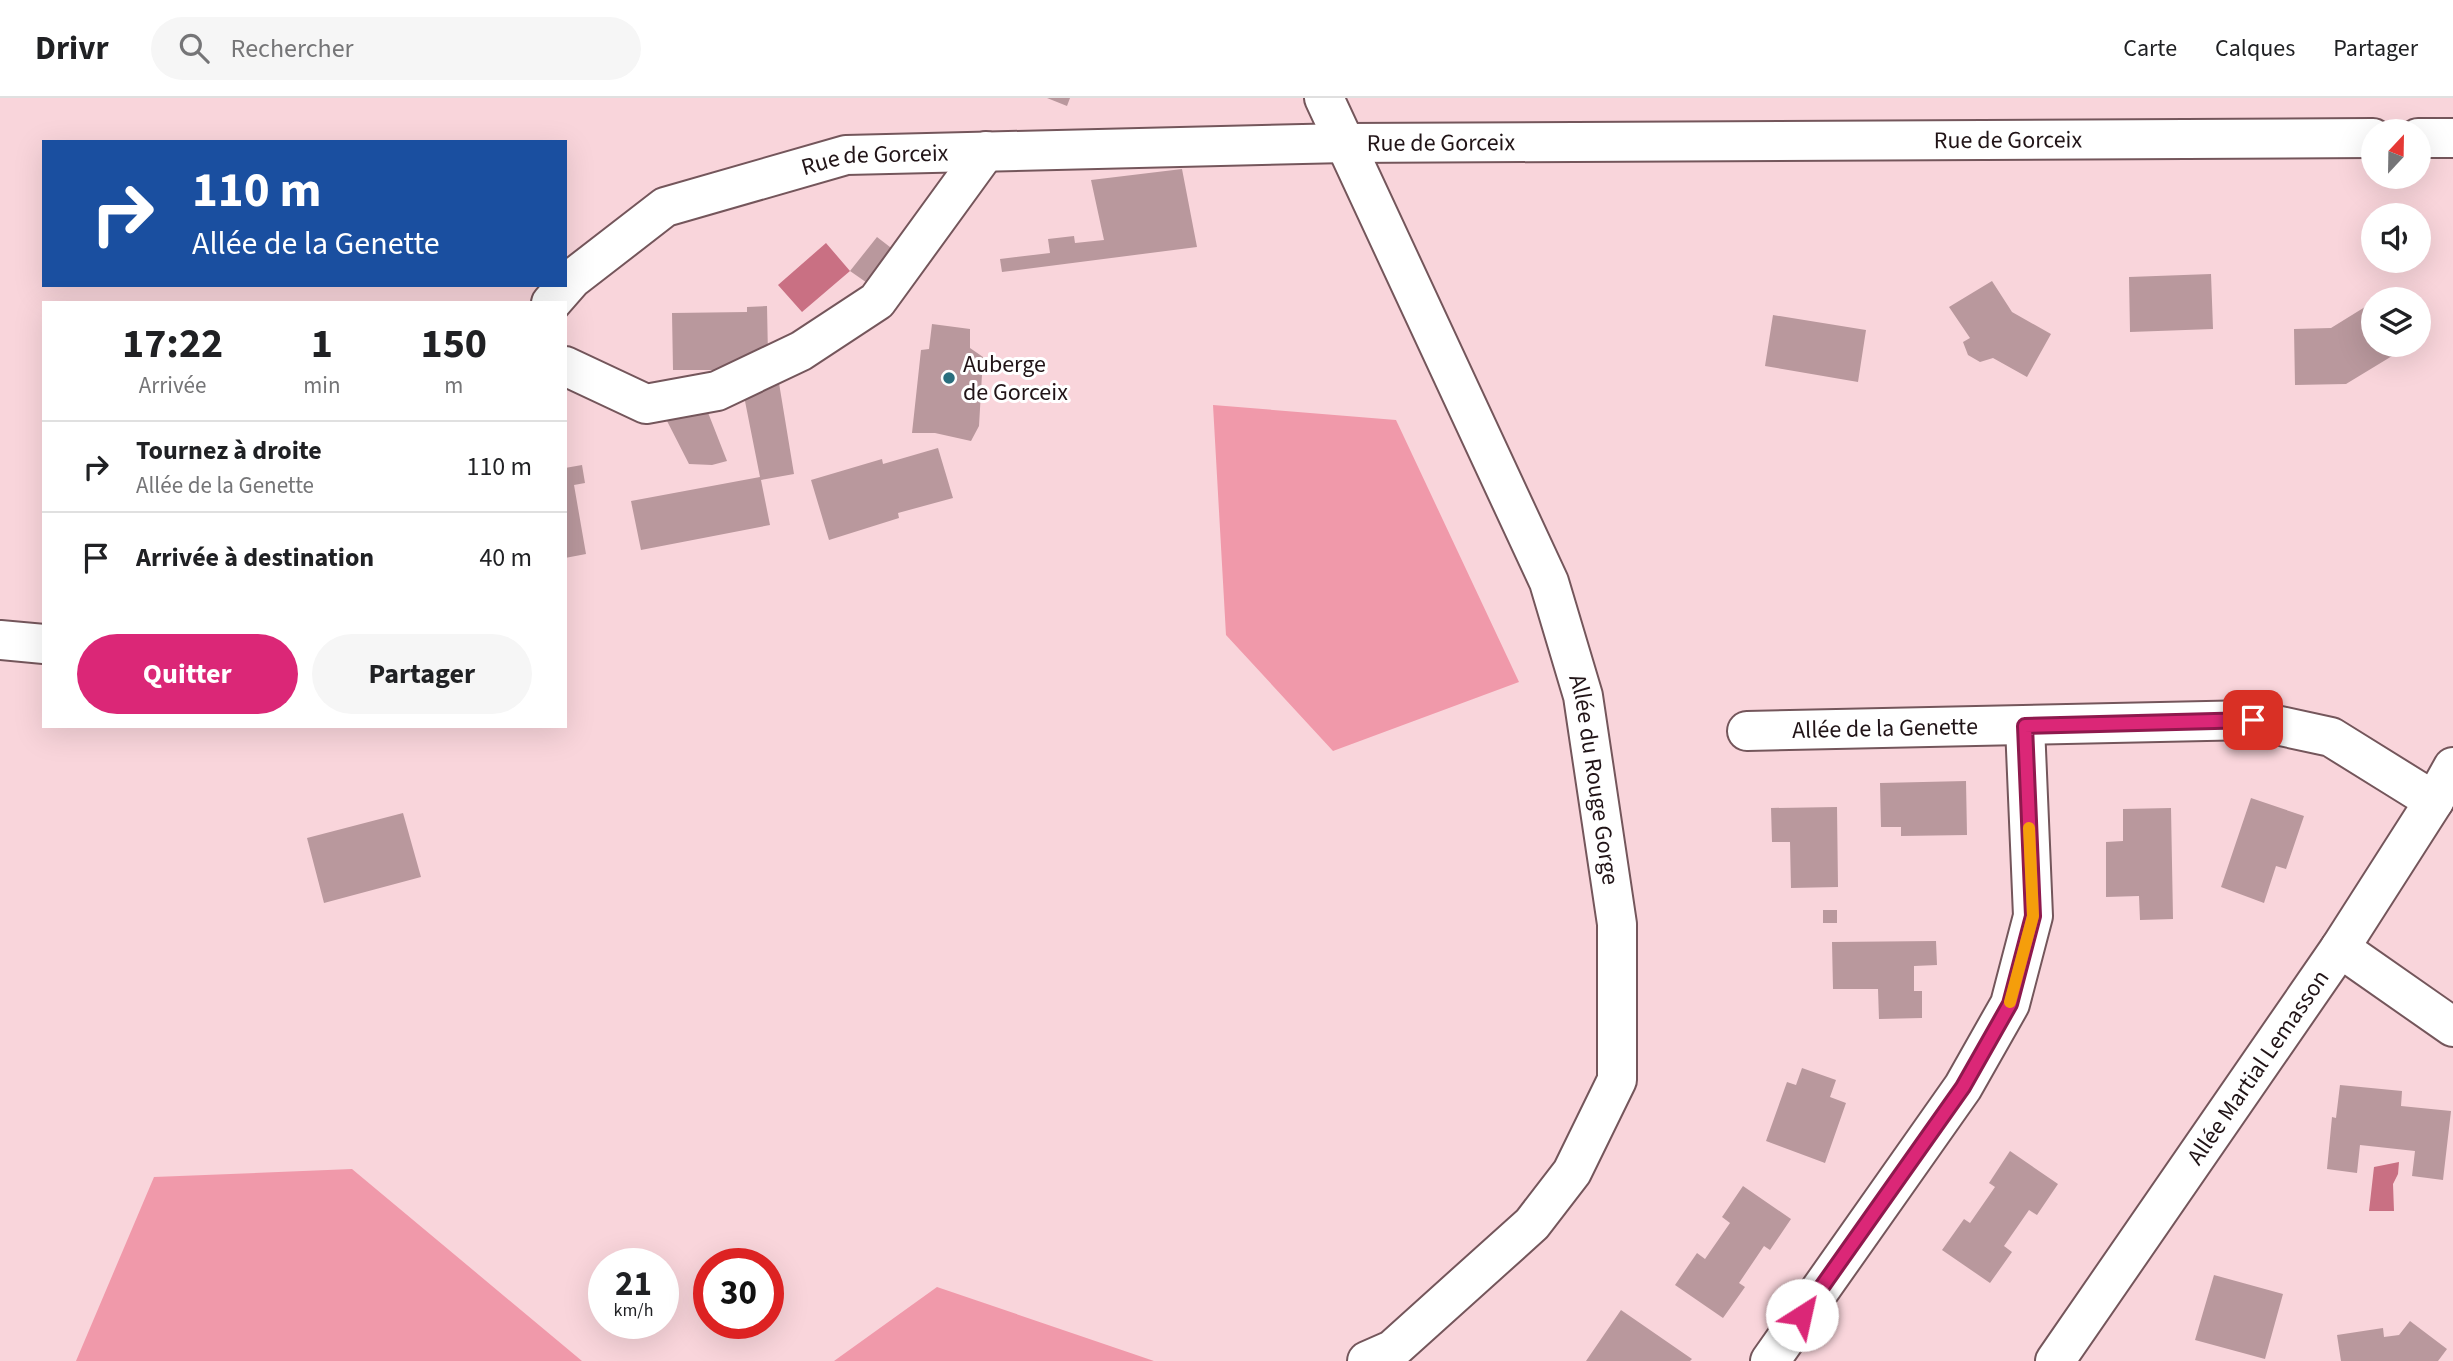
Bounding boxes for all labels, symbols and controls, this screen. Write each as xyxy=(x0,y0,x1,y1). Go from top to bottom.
search box xyxy=(151,17,641,80)
text: Drivr xyxy=(35,25,109,72)
icon: search xyxy=(175,29,213,67)
text: Rechercher xyxy=(231,30,354,67)
text: Carte xyxy=(2123,31,2177,66)
text: Calques xyxy=(2215,31,2295,66)
text: Partager xyxy=(2333,31,2418,66)
north arrow xyxy=(2361,119,2431,189)
map controls xyxy=(2361,119,2431,357)
street label: Rue de Gorceix xyxy=(1934,122,2083,158)
street label: Rue de Gorceix xyxy=(1367,125,1516,160)
street label: Rue de Gorceix xyxy=(797,135,949,185)
text: 110 m xyxy=(192,156,321,226)
icon: right xyxy=(77,168,168,259)
button: sound xyxy=(2361,203,2431,273)
text: Allée de la Genette xyxy=(192,221,440,267)
button: layers xyxy=(2361,287,2431,357)
text: 17:22 xyxy=(122,314,223,374)
text: 1 xyxy=(311,314,333,374)
text: 150 xyxy=(420,314,487,374)
place label: Auberge de Gorceix xyxy=(963,347,1068,410)
text: Arrivée xyxy=(139,369,206,402)
text: min xyxy=(303,369,341,402)
text: m xyxy=(444,369,463,402)
marker: Auberge de Gorceix xyxy=(941,370,957,386)
text: Tournez à droite xyxy=(136,432,322,469)
icon: right xyxy=(77,448,115,486)
text: 110 m xyxy=(466,448,532,485)
text: Allée de la Genette xyxy=(136,469,314,502)
icon: arrive xyxy=(77,539,115,577)
text: Arrivée à destination xyxy=(136,539,374,576)
text: 40 m xyxy=(479,539,532,576)
button: Quitter xyxy=(77,634,298,714)
button: Partager xyxy=(312,634,532,714)
street label: Allée du Rouge Gorge xyxy=(1560,670,1628,887)
pin xyxy=(2223,690,2283,750)
icon: arrive xyxy=(2234,701,2272,739)
street label: Allée de la Genette xyxy=(1792,708,1978,748)
street label: Allée Martial Lemasson xyxy=(2178,962,2338,1172)
speed limit sign: 30 xyxy=(693,1248,784,1339)
text: 21 xyxy=(615,1259,652,1309)
position arrow xyxy=(1765,1278,1839,1352)
text: km/h xyxy=(614,1298,653,1323)

